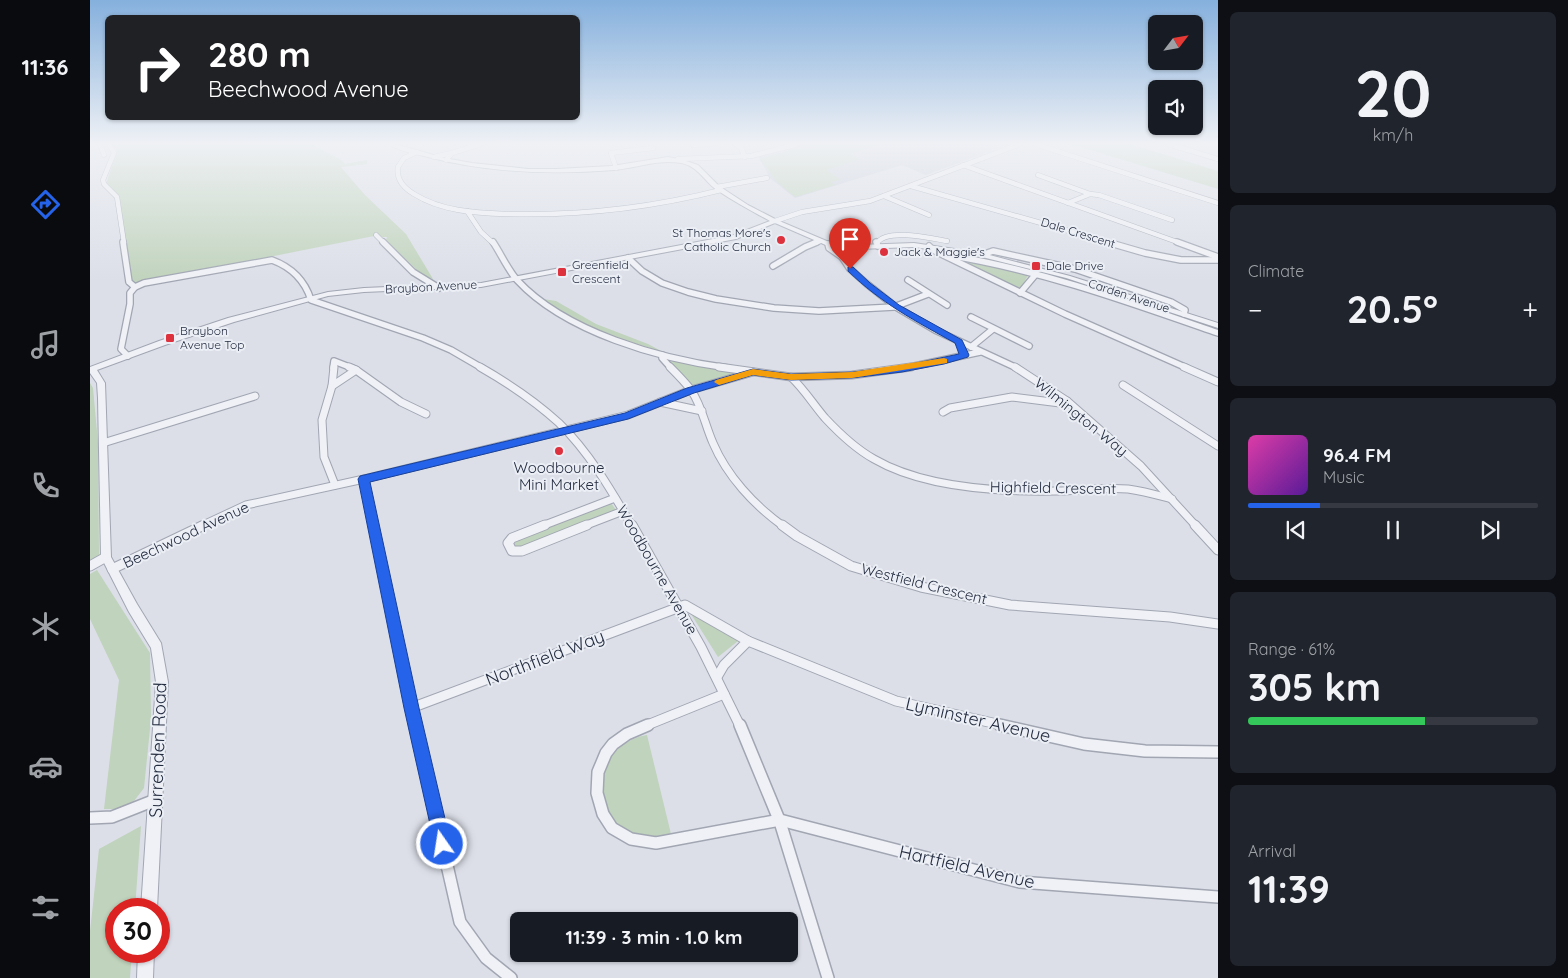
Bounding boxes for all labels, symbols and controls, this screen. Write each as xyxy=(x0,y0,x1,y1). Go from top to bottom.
north arrow xyxy=(1148,15,1202,70)
map controls xyxy=(1148,15,1203,135)
text: 280 m xyxy=(208,32,311,76)
icon: right xyxy=(125,35,190,100)
text: 20 xyxy=(1355,52,1431,133)
text: 11:36 xyxy=(21,53,69,81)
text: Beechwood Avenue xyxy=(208,75,409,103)
button: sound xyxy=(1148,80,1203,135)
text: km/h xyxy=(1373,125,1413,145)
icon: directions xyxy=(28,187,63,222)
street label: Dale Crescent xyxy=(1039,214,1117,251)
pin xyxy=(829,218,871,269)
place label: St Thomas More's Catholic Church xyxy=(672,225,771,254)
icon: arrive xyxy=(836,225,864,253)
marker: St Thomas More's Catholic Church xyxy=(775,234,787,246)
place label: Jack & Maggie's xyxy=(894,244,985,259)
marker: Jack & Maggie's xyxy=(878,246,890,258)
place label: Greenfield Crescent xyxy=(572,257,629,286)
place label: Dale Drive xyxy=(1046,258,1104,273)
marker: Dale Drive xyxy=(1030,260,1042,272)
text: Climate xyxy=(1248,261,1304,281)
marker: Greenfield Crescent xyxy=(556,266,568,278)
street label: Carden Avenue xyxy=(1087,275,1172,316)
street label: Braybon Avenue xyxy=(385,277,478,296)
text: 20.5° xyxy=(1347,285,1438,333)
text: − xyxy=(1248,292,1263,327)
text: + xyxy=(1522,292,1538,327)
place label: Braybon Avenue Top xyxy=(180,323,245,352)
icon: music xyxy=(28,327,63,362)
marker: Braybon Avenue Top xyxy=(164,332,176,344)
street label: Wilmington Way xyxy=(1031,373,1132,460)
text: 96.4 FM xyxy=(1323,443,1391,467)
marker: Woodbourne Mini Market xyxy=(553,445,565,457)
place label: Woodbourne Mini Market xyxy=(513,458,605,494)
text: Music xyxy=(1323,467,1365,487)
icon: phone xyxy=(28,468,63,503)
street label: Highfield Crescent xyxy=(990,477,1116,498)
street label: Beechwood Avenue xyxy=(120,497,252,572)
street label: Woodbourne Avenue xyxy=(613,502,702,638)
icon: previous xyxy=(1282,516,1310,544)
icon: pause xyxy=(1379,516,1407,544)
icon: next xyxy=(1476,516,1504,544)
street label: Westfield Crescent xyxy=(859,559,989,608)
icon: climate xyxy=(28,609,63,644)
street label: Northfield Way xyxy=(482,624,608,691)
text: Range · 61% xyxy=(1248,639,1335,659)
text: 305 km xyxy=(1248,663,1381,711)
street label: Surrenden Road xyxy=(144,682,171,818)
street label: Lyminster Avenue xyxy=(903,692,1053,747)
icon: car xyxy=(28,749,63,784)
position arrow xyxy=(415,817,467,869)
street label: Hartfield Avenue xyxy=(897,840,1037,893)
text: Arrival xyxy=(1248,841,1296,861)
text: 11:39 xyxy=(1248,865,1330,913)
icon: filters xyxy=(28,890,63,925)
speed limit sign: 30 xyxy=(105,898,170,963)
text: 11:39 · 3 min · 1.0 km xyxy=(566,925,742,949)

